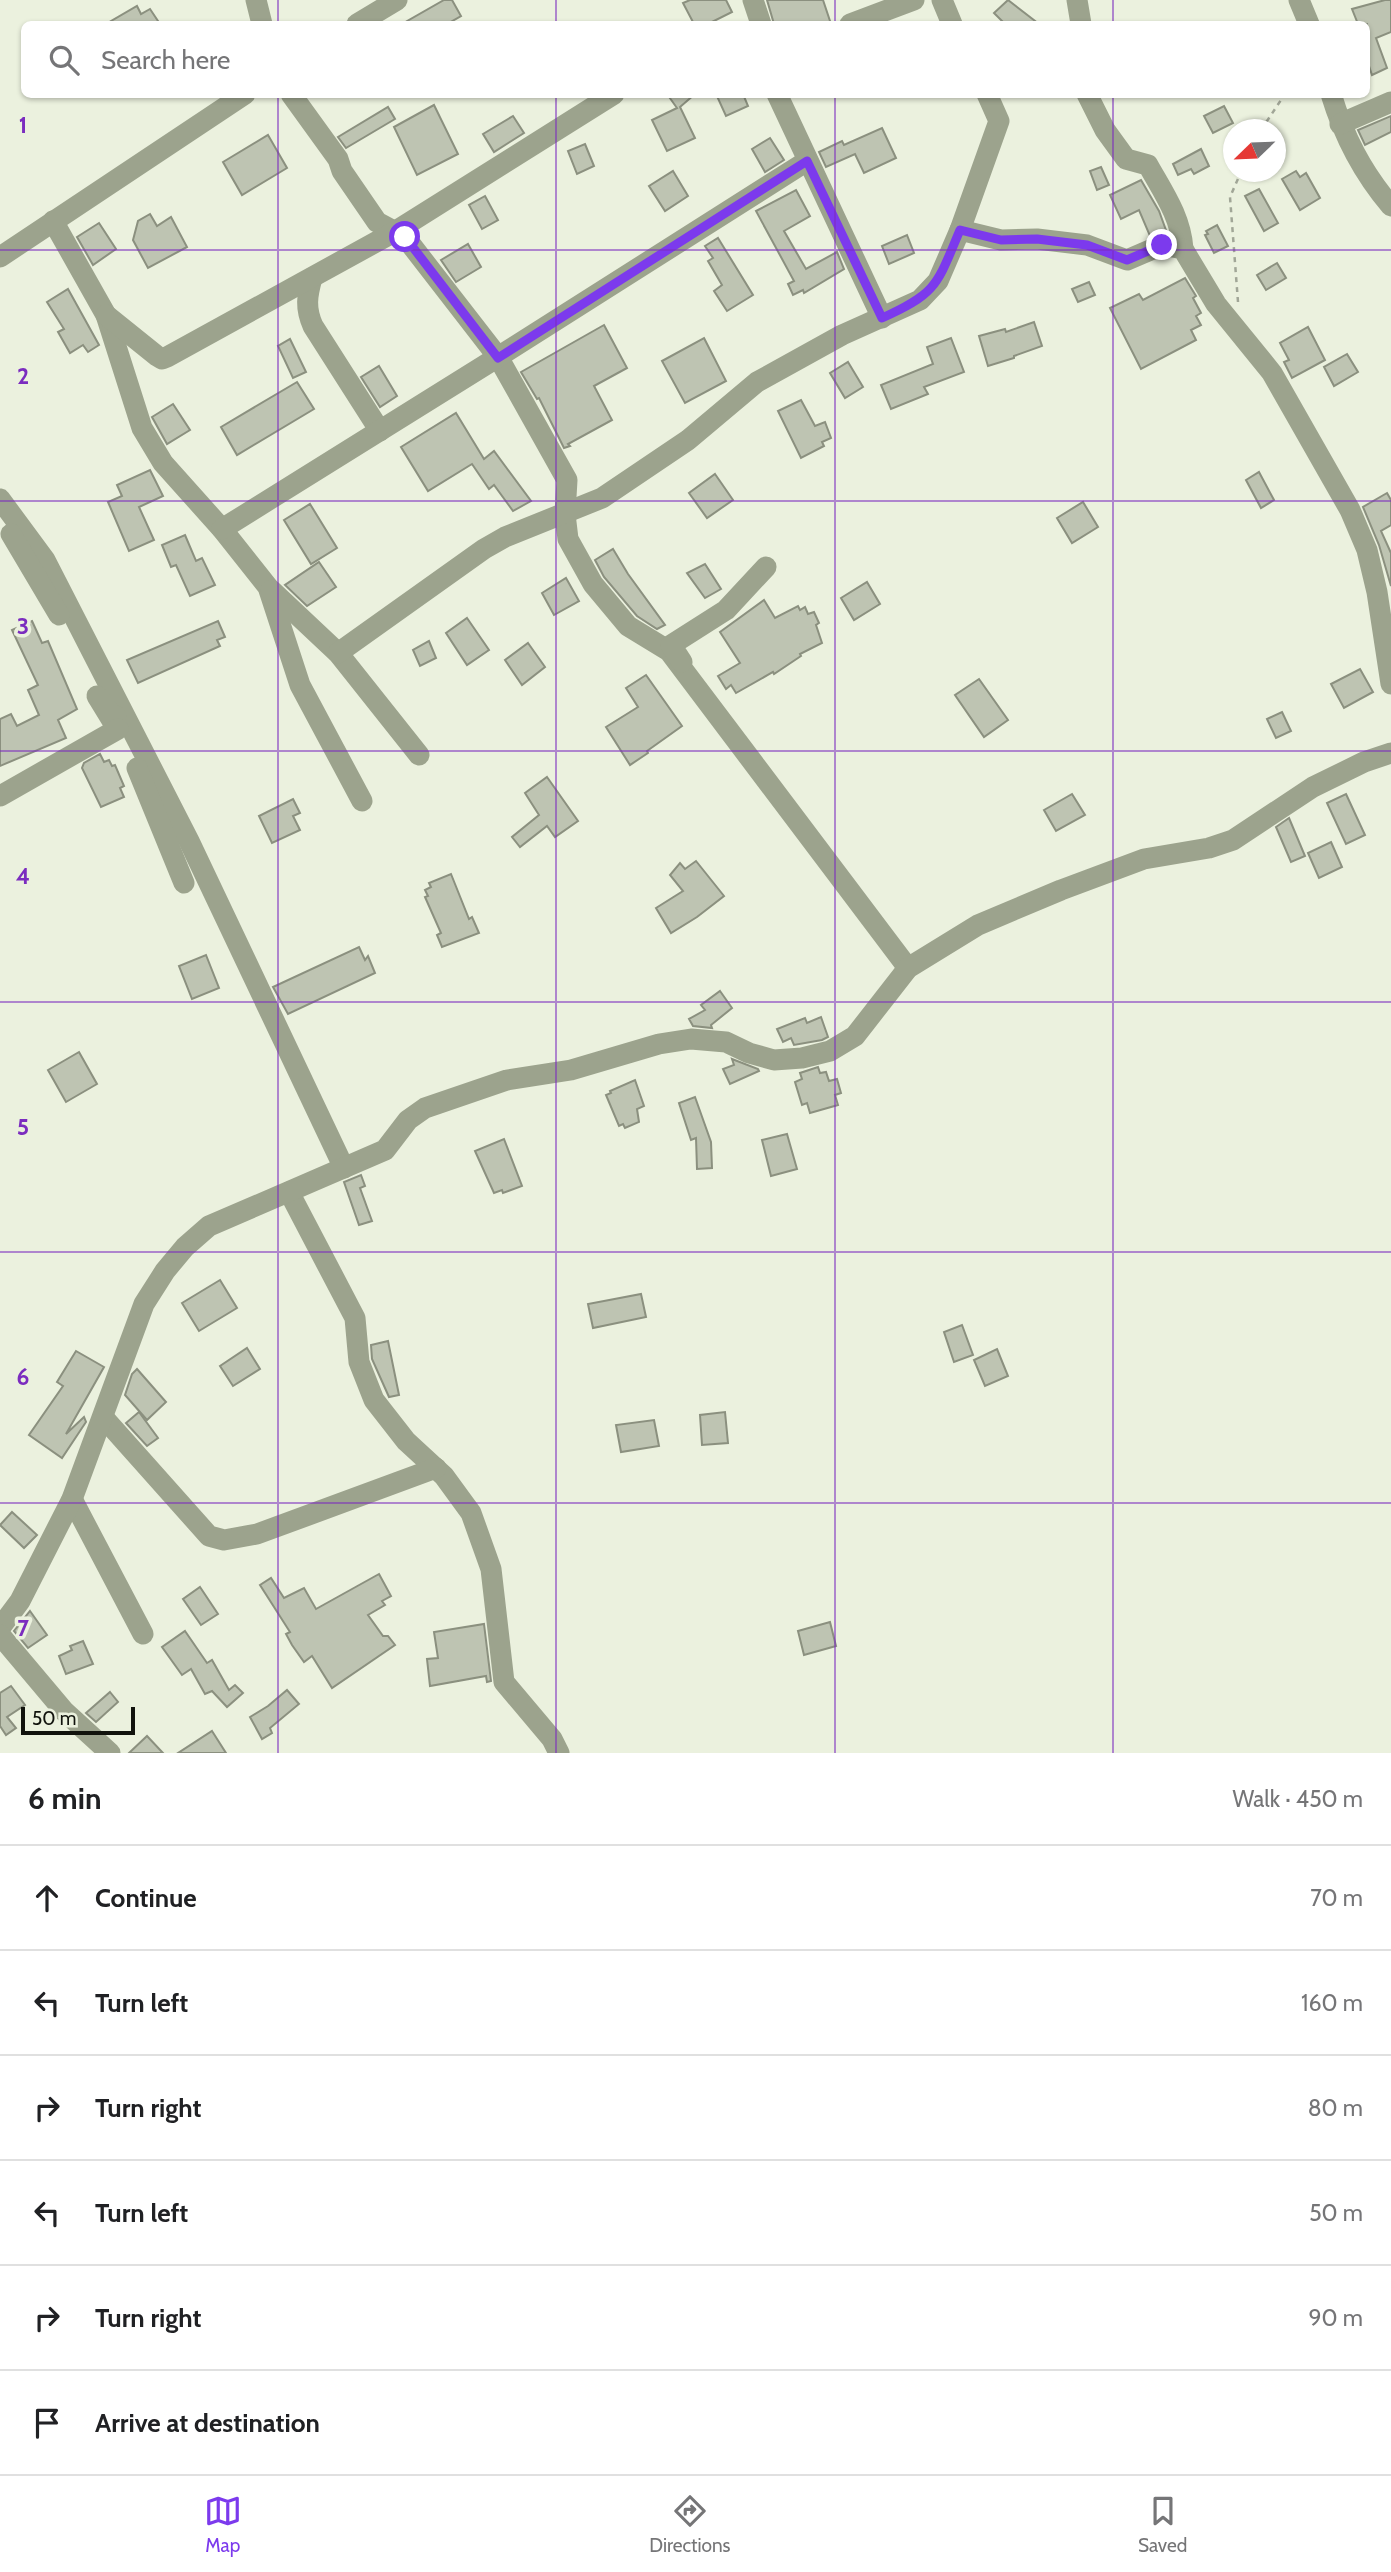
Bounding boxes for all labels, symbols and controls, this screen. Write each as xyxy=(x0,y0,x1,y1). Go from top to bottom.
search box xyxy=(21,21,1370,98)
icon: search xyxy=(45,41,83,79)
text: Search here xyxy=(101,44,230,76)
text: 1 xyxy=(19,111,27,139)
north arrow xyxy=(1223,119,1286,182)
route start xyxy=(389,221,420,252)
route end xyxy=(1146,229,1177,260)
text: 2 xyxy=(17,362,29,390)
text: 3 xyxy=(17,612,29,640)
text: 4 xyxy=(16,862,30,890)
text: 5 xyxy=(17,1113,29,1141)
text: 6 xyxy=(17,1363,29,1391)
text: 7 xyxy=(17,1614,29,1642)
scale bar xyxy=(21,1704,135,1736)
text: 50 m xyxy=(32,1707,76,1730)
text: 6 min xyxy=(28,1780,101,1817)
text: Walk · 450 m xyxy=(1232,1785,1363,1813)
icon: ahead xyxy=(28,1879,66,1917)
text: Continue xyxy=(95,1882,197,1914)
text: 70 m xyxy=(1310,1884,1363,1912)
icon: left xyxy=(28,1984,66,2022)
text: Turn left xyxy=(95,1987,188,2019)
text: 160 m xyxy=(1301,1989,1363,2017)
icon: right xyxy=(28,2089,66,2127)
text: Turn right xyxy=(95,2092,201,2124)
text: 80 m xyxy=(1308,2094,1363,2122)
icon: left xyxy=(28,2194,66,2232)
text: Turn left xyxy=(95,2197,188,2229)
text: 50 m xyxy=(1309,2199,1363,2227)
icon: right xyxy=(28,2299,66,2337)
text: Turn right xyxy=(95,2302,201,2334)
text: 90 m xyxy=(1309,2304,1363,2332)
icon: arrive xyxy=(28,2404,66,2442)
text: Arrive at destination xyxy=(95,2407,320,2439)
tab: Map xyxy=(204,2492,242,2557)
tab: Directions xyxy=(649,2492,730,2557)
tab: Saved xyxy=(1138,2492,1187,2557)

